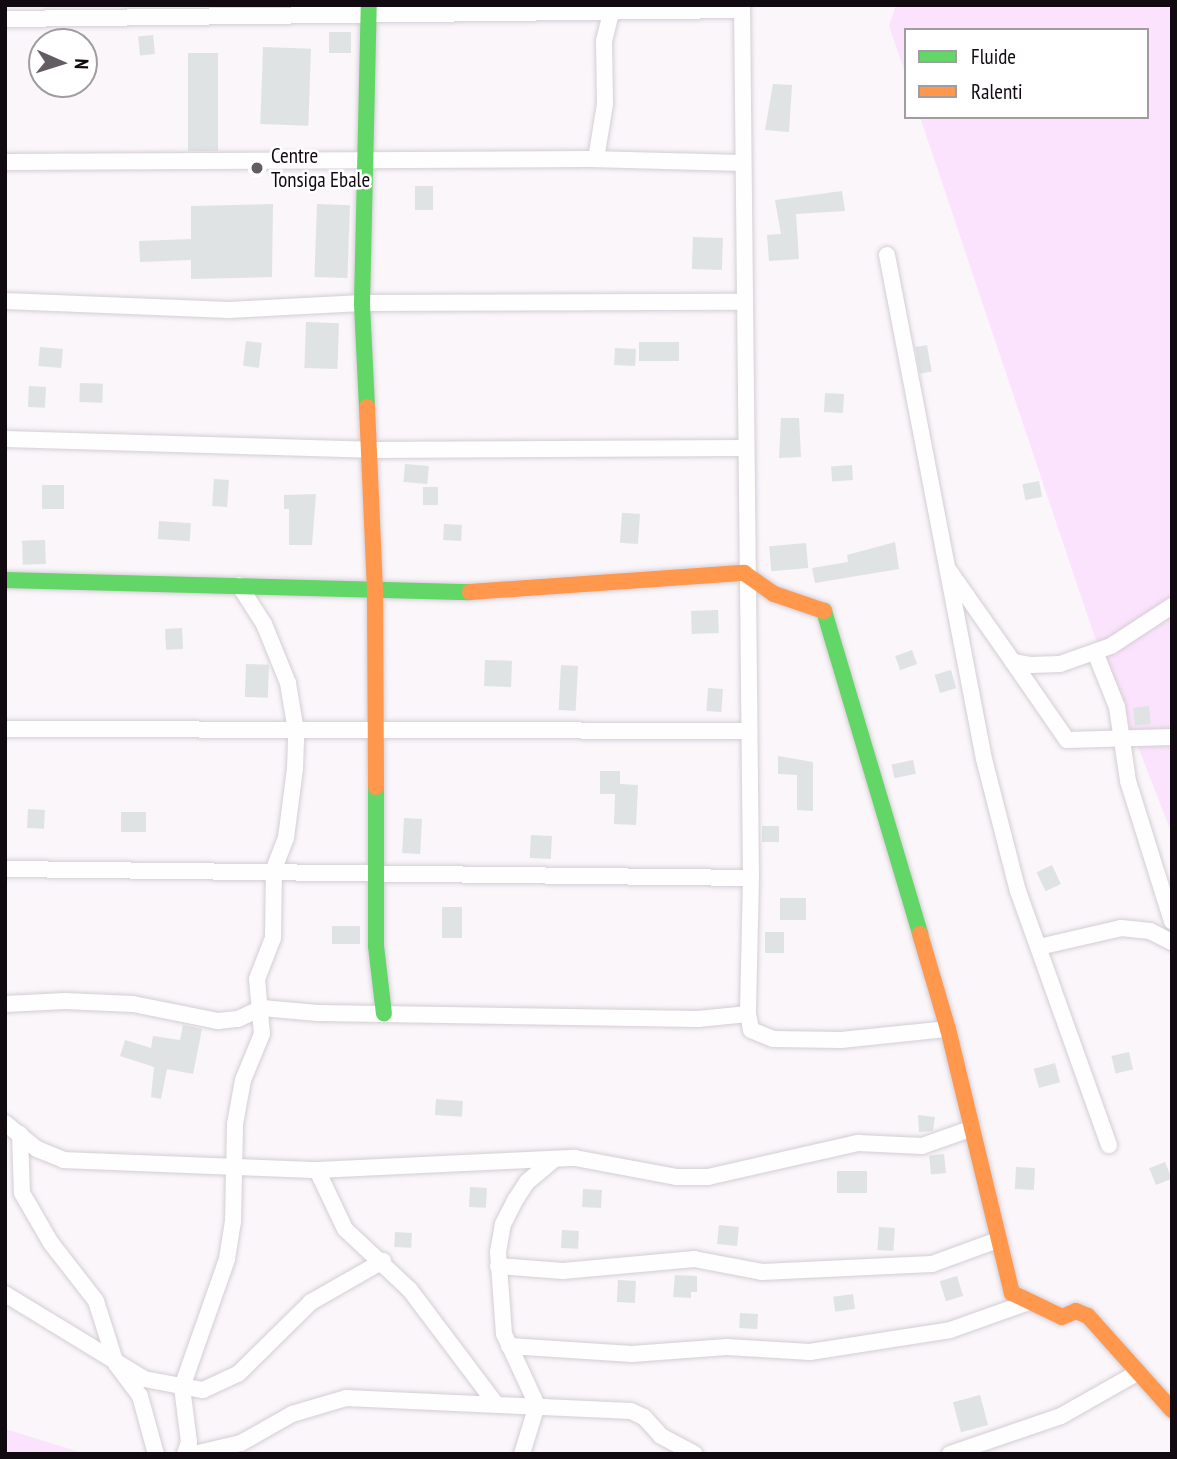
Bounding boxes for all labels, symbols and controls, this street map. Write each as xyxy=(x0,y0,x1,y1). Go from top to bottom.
north arrow xyxy=(28,28,98,98)
legend xyxy=(904,28,1149,119)
text: Fluide xyxy=(971,43,1016,70)
text: N xyxy=(70,58,94,70)
text: Ralenti xyxy=(971,78,1023,105)
place label: Centre Tonsiga Ebale xyxy=(271,143,370,193)
marker: Centre Tonsiga Ebale xyxy=(249,160,265,176)

